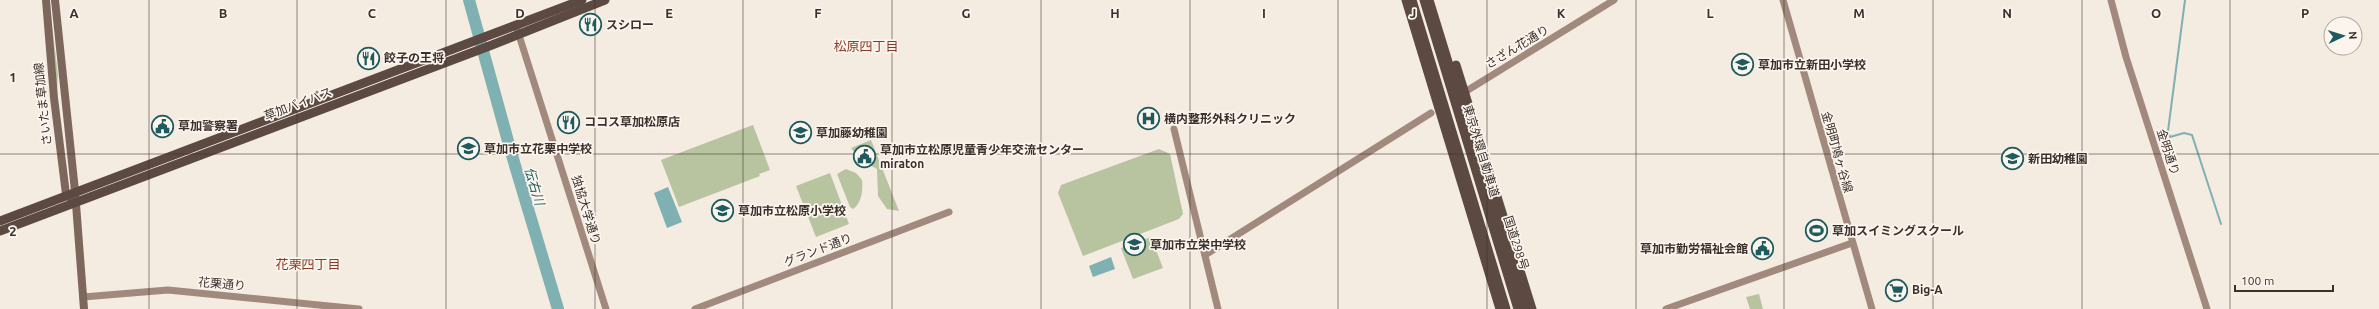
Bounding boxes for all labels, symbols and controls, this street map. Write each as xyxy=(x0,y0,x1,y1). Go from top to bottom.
text: A xyxy=(69,6,79,20)
text: B xyxy=(219,6,228,20)
text: C xyxy=(368,6,377,20)
text: D xyxy=(515,6,525,20)
text: E xyxy=(665,6,673,20)
text: F xyxy=(814,6,822,20)
text: G xyxy=(962,6,971,20)
text: H xyxy=(1110,6,1120,20)
text: I xyxy=(1262,6,1266,20)
text: J xyxy=(1410,6,1416,20)
text: K xyxy=(1557,6,1566,20)
text: L xyxy=(1706,6,1714,20)
text: M xyxy=(1853,6,1865,20)
text: N xyxy=(2002,6,2012,20)
text: O xyxy=(2151,6,2161,20)
text: P xyxy=(2301,6,2309,20)
restaurant icon: スシロー xyxy=(578,12,604,38)
north arrow xyxy=(2323,16,2363,56)
place label: スシロー xyxy=(606,18,654,31)
street label: さざん花通り xyxy=(1483,22,1551,71)
text: N xyxy=(2347,31,2359,40)
district label: 松原四丁目 xyxy=(833,39,899,53)
restaurant icon: 餃子の王将 xyxy=(355,45,381,71)
place label: 餃子の王将 xyxy=(383,51,444,64)
school or university icon: 草加市立新田小学校 xyxy=(1729,52,1755,78)
place label: 草加市立新田小学校 xyxy=(1758,58,1866,71)
street label: さいたま草加線 xyxy=(32,62,53,146)
text: 1 xyxy=(9,70,17,84)
street label: 草加バイパス xyxy=(262,85,334,122)
street label: 東京外環自動車道 xyxy=(1461,103,1502,199)
hospital icon: 横内整形外科クリニック xyxy=(1135,106,1161,132)
restaurant icon: ココス草加松原店 xyxy=(555,109,581,135)
street label: 金明町鳩ヶ谷線 xyxy=(1820,110,1855,194)
place label: 横内整形外科クリニック xyxy=(1164,112,1296,125)
public building icon: 草加警察署 xyxy=(150,113,176,139)
place label: ココス草加松原店 xyxy=(584,115,680,128)
place label: 草加警察署 xyxy=(178,119,238,132)
school or university icon: 草加藤幼稚園 xyxy=(787,120,813,146)
place label: 草加藤幼稚園 xyxy=(816,126,888,139)
street label: 金明通り xyxy=(2155,127,2182,177)
school or university icon: 草加市立花栗中学校 xyxy=(455,136,481,162)
place label: 草加市立花栗中学校 xyxy=(484,142,592,155)
place label: 草加市立松原児童青少年交流センター miraton xyxy=(880,143,1084,170)
public building icon: 草加市立松原児童青少年交流センター miraton xyxy=(851,144,877,170)
school or university icon: 新田幼稚園 xyxy=(2000,146,2026,172)
place label: 新田幼稚園 xyxy=(2028,152,2088,165)
water label: 伝右川 xyxy=(523,165,548,209)
street label: 独協大学通り xyxy=(570,174,603,246)
school or university icon: 草加市立松原小学校 xyxy=(710,198,736,224)
place label: 草加市立松原小学校 xyxy=(738,204,846,217)
street label: 国道298号 xyxy=(1502,214,1531,272)
sports icon: 草加スイミングスクール xyxy=(1804,218,1830,244)
text: 2 xyxy=(9,224,17,238)
place label: 草加スイミングスクール xyxy=(1832,224,1964,237)
street label: グランド通り xyxy=(782,231,854,269)
school or university icon: 草加市立栄中学校 xyxy=(1121,232,1147,258)
public building icon: 草加市勤労福祉会館 xyxy=(1750,236,1776,262)
place label: 草加市立栄中学校 xyxy=(1150,238,1246,251)
place label: 草加市勤労福祉会館 xyxy=(1640,242,1748,255)
district label: 花栗四丁目 xyxy=(275,257,341,271)
scale bar xyxy=(2235,267,2333,293)
text: 100 m xyxy=(2241,274,2274,287)
street label: 花栗通り xyxy=(198,275,247,292)
supermarket icon: Big-A xyxy=(1884,277,1910,303)
place label: Big-A xyxy=(1912,283,1943,296)

